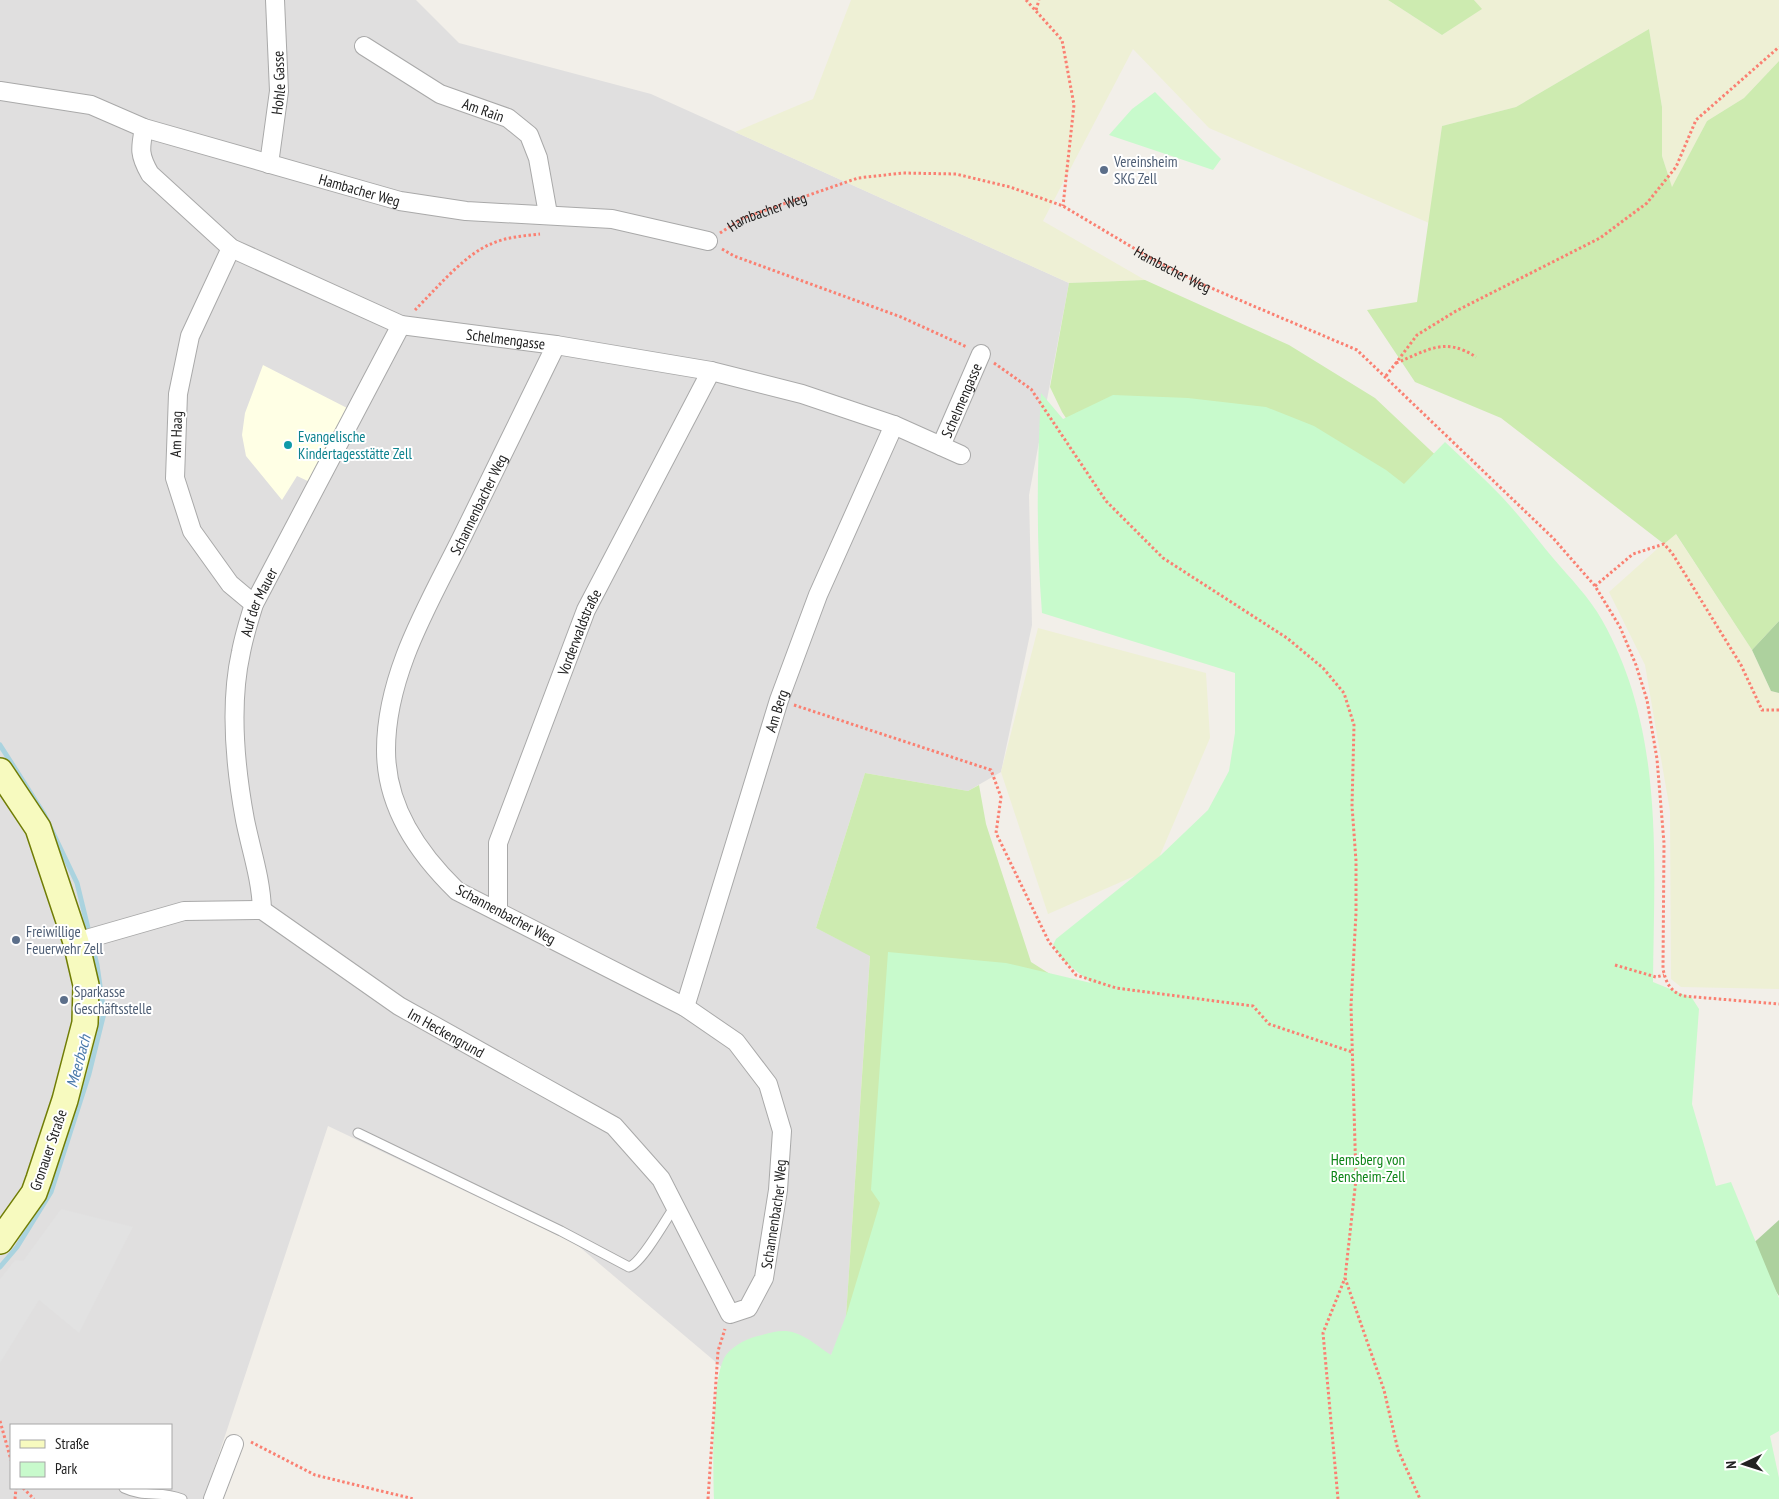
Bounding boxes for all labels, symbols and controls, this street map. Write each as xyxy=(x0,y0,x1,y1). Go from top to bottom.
street label: Hohle Gasse xyxy=(266,50,289,116)
street label: Am Rain xyxy=(460,93,507,125)
place label: Vereinsheim SKG Zell xyxy=(1113,152,1177,188)
marker: Vereinsheim SKG Zell xyxy=(1098,164,1110,176)
street label: Hambacher Weg xyxy=(317,169,402,210)
street label: Hambacher Weg xyxy=(723,187,809,235)
street label: Hambacher Weg xyxy=(1131,241,1214,296)
street label: Schelmengasse xyxy=(465,324,546,353)
street label: Schelmengasse xyxy=(936,360,985,440)
street label: Am Haag xyxy=(166,410,186,458)
place label: Evangelische Kindertagesstätte Zell xyxy=(298,427,412,463)
marker: Evangelische Kindertagesstätte Zell xyxy=(282,439,294,451)
street label: Schannenbacher Weg xyxy=(445,451,511,558)
street label: Auf der Mauer xyxy=(235,563,281,638)
street label: Vorderwaldstraße xyxy=(552,586,605,679)
street label: Am Berg xyxy=(760,686,792,734)
street label: Schannenbacher Weg xyxy=(453,880,559,948)
place label: Freiwillige Feuerwehr Zell xyxy=(26,922,103,958)
marker: Freiwillige Feuerwehr Zell xyxy=(10,934,22,946)
place label: Sparkasse Geschäftsstelle xyxy=(74,982,152,1018)
marker: Sparkasse Geschäftsstelle xyxy=(58,994,70,1006)
street label: Im Heckengrund xyxy=(405,1004,488,1061)
water label: Meerbach xyxy=(61,1032,95,1090)
street label: Gronauer Straße xyxy=(25,1107,71,1193)
park label: Hemsberg von Bensheim-Zell xyxy=(1331,1150,1406,1186)
street label: Schannenbacher Weg xyxy=(756,1159,790,1270)
legend xyxy=(10,1424,172,1489)
text: Straße xyxy=(55,1434,89,1453)
north arrow xyxy=(1719,1439,1769,1489)
text: Park xyxy=(55,1459,77,1478)
text: N xyxy=(1722,1461,1740,1469)

